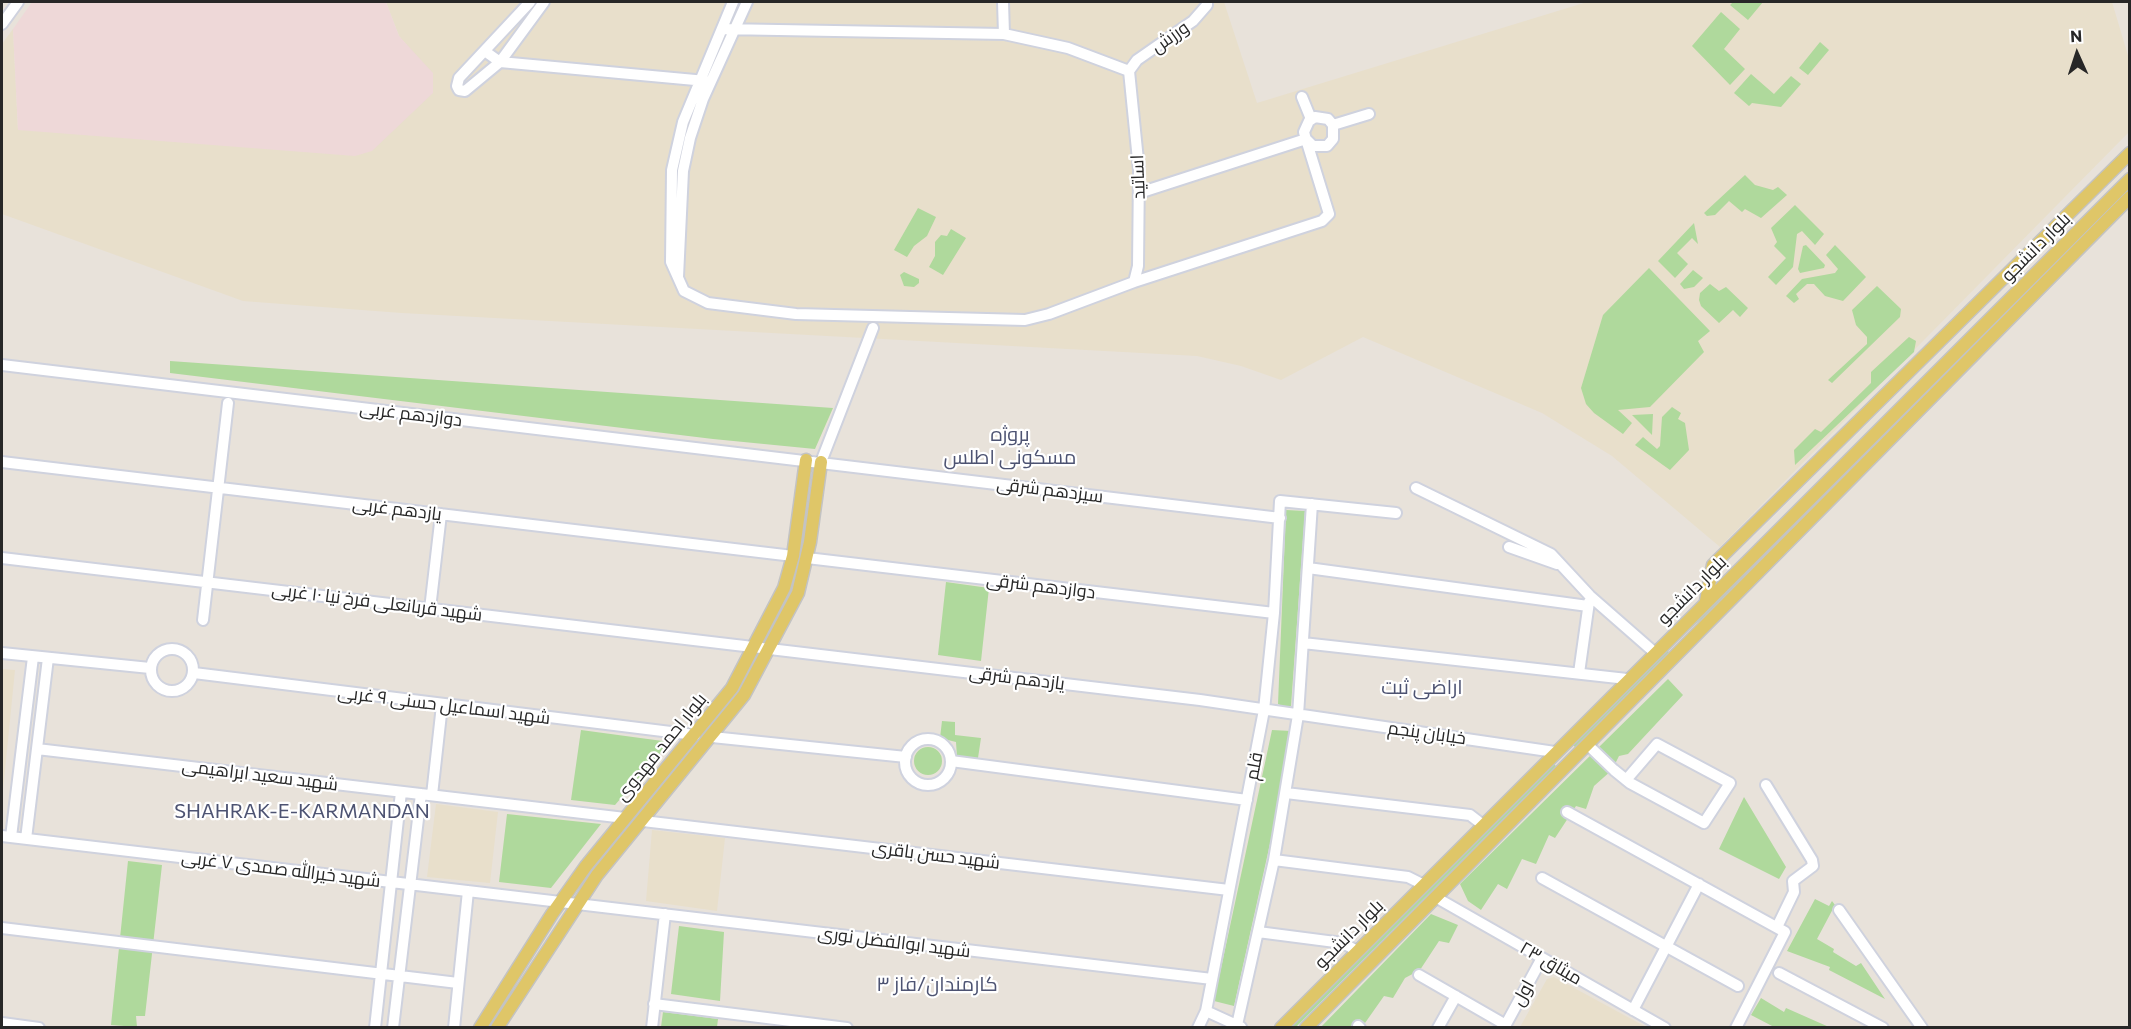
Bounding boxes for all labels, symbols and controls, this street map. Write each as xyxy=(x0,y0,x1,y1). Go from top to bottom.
street label: ورزش xyxy=(1147,16,1193,58)
north arrow xyxy=(2047,24,2107,84)
text: N xyxy=(2070,26,2083,45)
street label: اساتید xyxy=(1126,154,1150,200)
street label: بلوار دانشجو xyxy=(1997,208,2075,286)
street label: دوازدهم غربی xyxy=(358,397,464,431)
district label: پروژه مسکونی اطلس xyxy=(944,422,1076,469)
street label: سیزدهم شرقی xyxy=(996,473,1104,507)
street label: یازدهم غربی xyxy=(351,493,443,525)
street label: بلوار دانشجو xyxy=(1653,551,1731,629)
street label: دوازدهم شرقی xyxy=(985,569,1097,603)
street label: شهید قربانعلی فرخ نیا ۱۰ غربی xyxy=(270,578,484,626)
street label: یازدهم شرقی xyxy=(968,661,1066,695)
district label: اراضی ثبت xyxy=(1381,675,1463,699)
street label: شهید اسماعیل حسنی ۹ غربی xyxy=(336,681,552,729)
street label: بلوار احمد مهدوی xyxy=(611,689,711,805)
street label: خیابان پنجم xyxy=(1386,717,1468,749)
street label: قلم xyxy=(1241,750,1267,782)
street label: شهید سعید ابراهیمی xyxy=(181,755,339,795)
district label: SHAHRAK-E-KARMANDAN xyxy=(160,799,444,823)
street label: شهید حسن باقری xyxy=(871,836,1001,874)
street label: شهید خیرالله صمدی ۷ غربی xyxy=(180,846,382,892)
street label: بلوار دانشجو xyxy=(1310,895,1388,973)
street label: شهید ابوالفضل نوری xyxy=(816,922,972,962)
street label: میثاق ۲۳ xyxy=(1516,937,1586,989)
district label: کارمندان/فاز ۳ xyxy=(876,972,998,996)
street label: اول xyxy=(1507,976,1539,1010)

